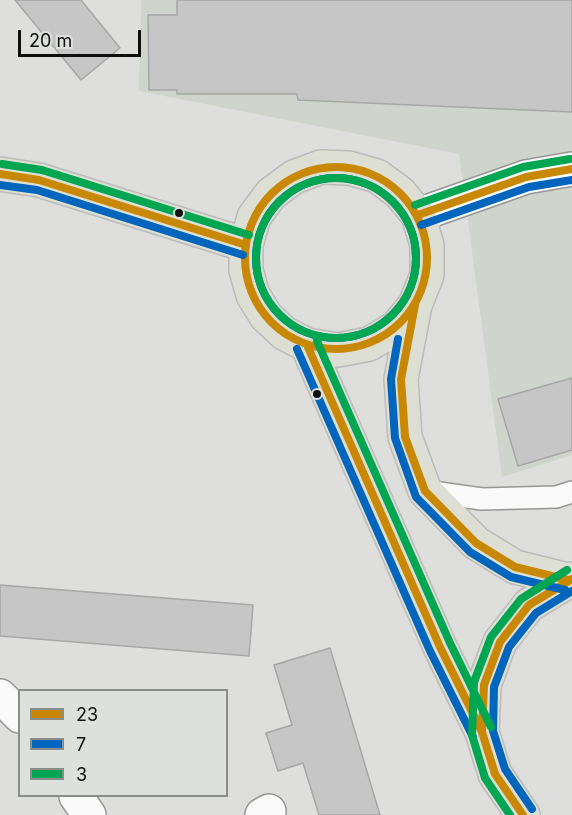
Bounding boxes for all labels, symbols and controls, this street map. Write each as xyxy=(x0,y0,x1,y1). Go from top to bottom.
scale bar xyxy=(21,18,144,56)
text: 20 m xyxy=(29,30,72,51)
unlabelled marker xyxy=(173,207,185,219)
unlabelled marker xyxy=(311,388,323,400)
legend xyxy=(18,689,228,797)
text: 23 xyxy=(76,704,98,725)
text: 7 xyxy=(76,734,86,755)
text: 3 xyxy=(76,764,87,785)

